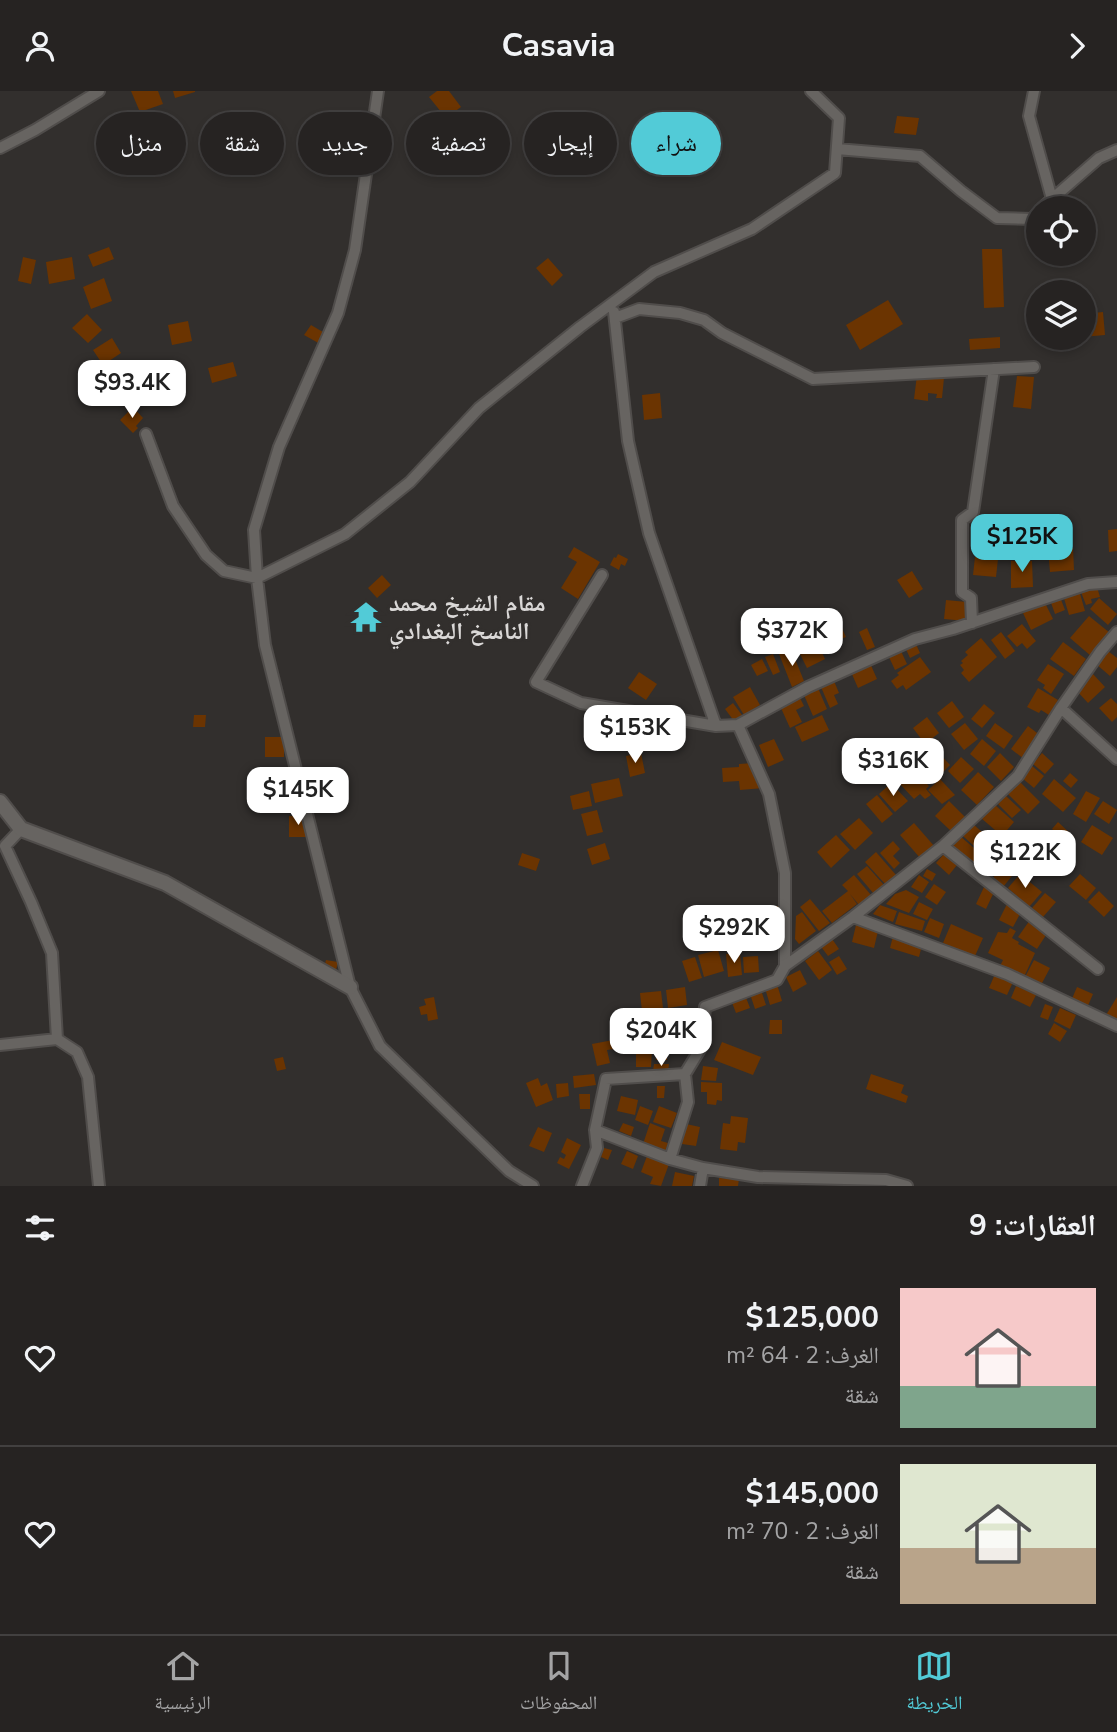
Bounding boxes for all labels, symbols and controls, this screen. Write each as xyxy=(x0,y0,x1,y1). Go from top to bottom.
text: Casavia xyxy=(501,24,616,67)
icon: person xyxy=(21,27,59,65)
icon: forward xyxy=(1058,27,1096,65)
chip: منزل xyxy=(96,112,186,175)
chip: شقة xyxy=(200,112,284,175)
chip: جديد xyxy=(298,112,392,175)
chip: تصفية xyxy=(406,112,510,175)
chip: إيجار xyxy=(524,112,617,175)
chip: شراء xyxy=(631,112,721,175)
map controls xyxy=(1026,196,1096,350)
button: locate xyxy=(1026,196,1096,266)
button: layers xyxy=(1026,280,1096,350)
pin: $93.4K xyxy=(75,361,189,420)
text: $93.4K xyxy=(94,367,170,398)
pin: $125K xyxy=(973,515,1071,574)
text: $125K xyxy=(987,521,1057,552)
place label: مقام الشيخ محمد الناسخ البغدادي xyxy=(389,587,546,650)
temple icon: مقام الشيخ محمد الناسخ البغدادي xyxy=(349,600,383,634)
pin: $372K xyxy=(743,609,841,668)
text: $372K xyxy=(757,615,827,646)
pin: $153K xyxy=(586,705,684,765)
text: $153K xyxy=(600,712,670,743)
pin: $316K xyxy=(844,739,942,798)
text: $316K xyxy=(858,745,928,776)
pin: $145K xyxy=(249,767,347,827)
text: $145K xyxy=(263,774,333,805)
pin: $122K xyxy=(976,831,1074,890)
text: $122K xyxy=(990,837,1060,868)
pin: $292K xyxy=(685,905,783,965)
text: $292K xyxy=(699,912,769,943)
pin: $204K xyxy=(612,1009,710,1068)
text: $204K xyxy=(626,1015,696,1046)
text: العقارات: 9 xyxy=(969,1205,1096,1246)
icon: filters xyxy=(21,1209,59,1247)
text: $125,000 xyxy=(746,1297,879,1338)
icon: home xyxy=(956,1316,1040,1400)
icon: heart xyxy=(21,1339,59,1377)
text: الغرف: 2 · 64 m² xyxy=(726,1340,879,1371)
text: شقة xyxy=(845,1380,879,1411)
text: $145,000 xyxy=(746,1473,879,1514)
icon: home xyxy=(956,1492,1040,1576)
icon: heart xyxy=(21,1515,59,1553)
text: الغرف: 2 · 70 m² xyxy=(726,1516,879,1547)
text: شقة xyxy=(845,1556,879,1587)
tab: الرئيسية xyxy=(155,1647,211,1721)
tab: المحفوظات xyxy=(520,1647,597,1721)
tab: الخريطة xyxy=(907,1647,962,1721)

